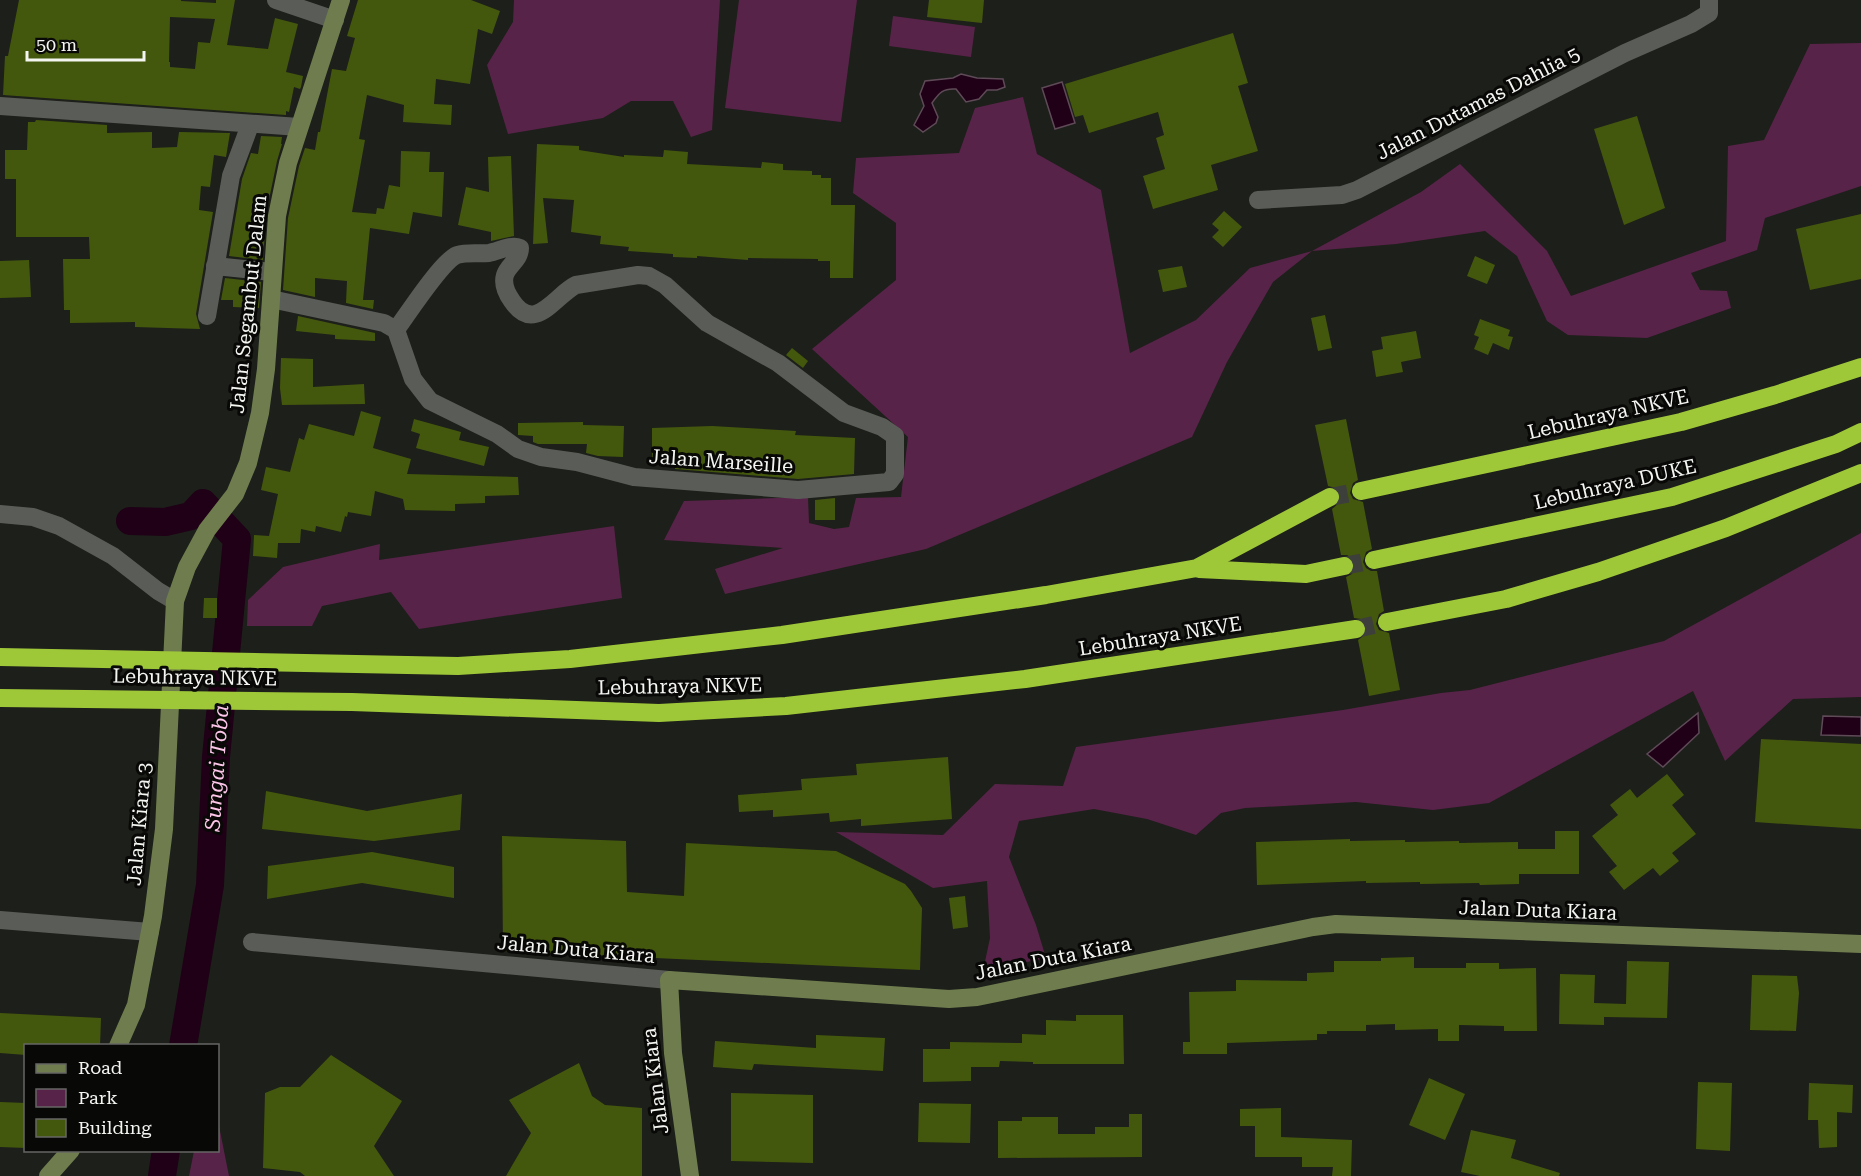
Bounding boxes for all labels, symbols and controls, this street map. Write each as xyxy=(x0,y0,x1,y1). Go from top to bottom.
scale bar xyxy=(27,24,144,62)
text: 50 m xyxy=(36,34,77,55)
street label: Jalan Dutamas Dahlia 5 xyxy=(1372,41,1584,165)
street label: Jalan Segambut Dalam xyxy=(225,194,271,414)
street label: Lebuhraya NKVE xyxy=(1525,384,1691,444)
street label: Jalan Marseille xyxy=(648,444,794,478)
street label: Lebuhraya DUKE xyxy=(1531,454,1699,514)
street label: Lebuhraya NKVE xyxy=(1077,611,1243,661)
street label: Lebuhraya NKVE xyxy=(112,664,278,690)
street label: Lebuhraya NKVE xyxy=(597,673,763,699)
water label: Sungai Toba xyxy=(201,704,233,833)
street label: Jalan Kiara 3 xyxy=(122,761,156,887)
street label: Jalan Duta Kiara xyxy=(1458,895,1618,925)
street label: Jalan Duta Kiara xyxy=(496,930,656,968)
street label: Jalan Duta Kiara xyxy=(973,931,1133,985)
street label: Jalan Kiara xyxy=(637,1026,673,1136)
legend xyxy=(24,1044,219,1152)
text: Road xyxy=(78,1057,123,1078)
text: Park xyxy=(78,1087,118,1108)
text: Building xyxy=(78,1117,152,1138)

